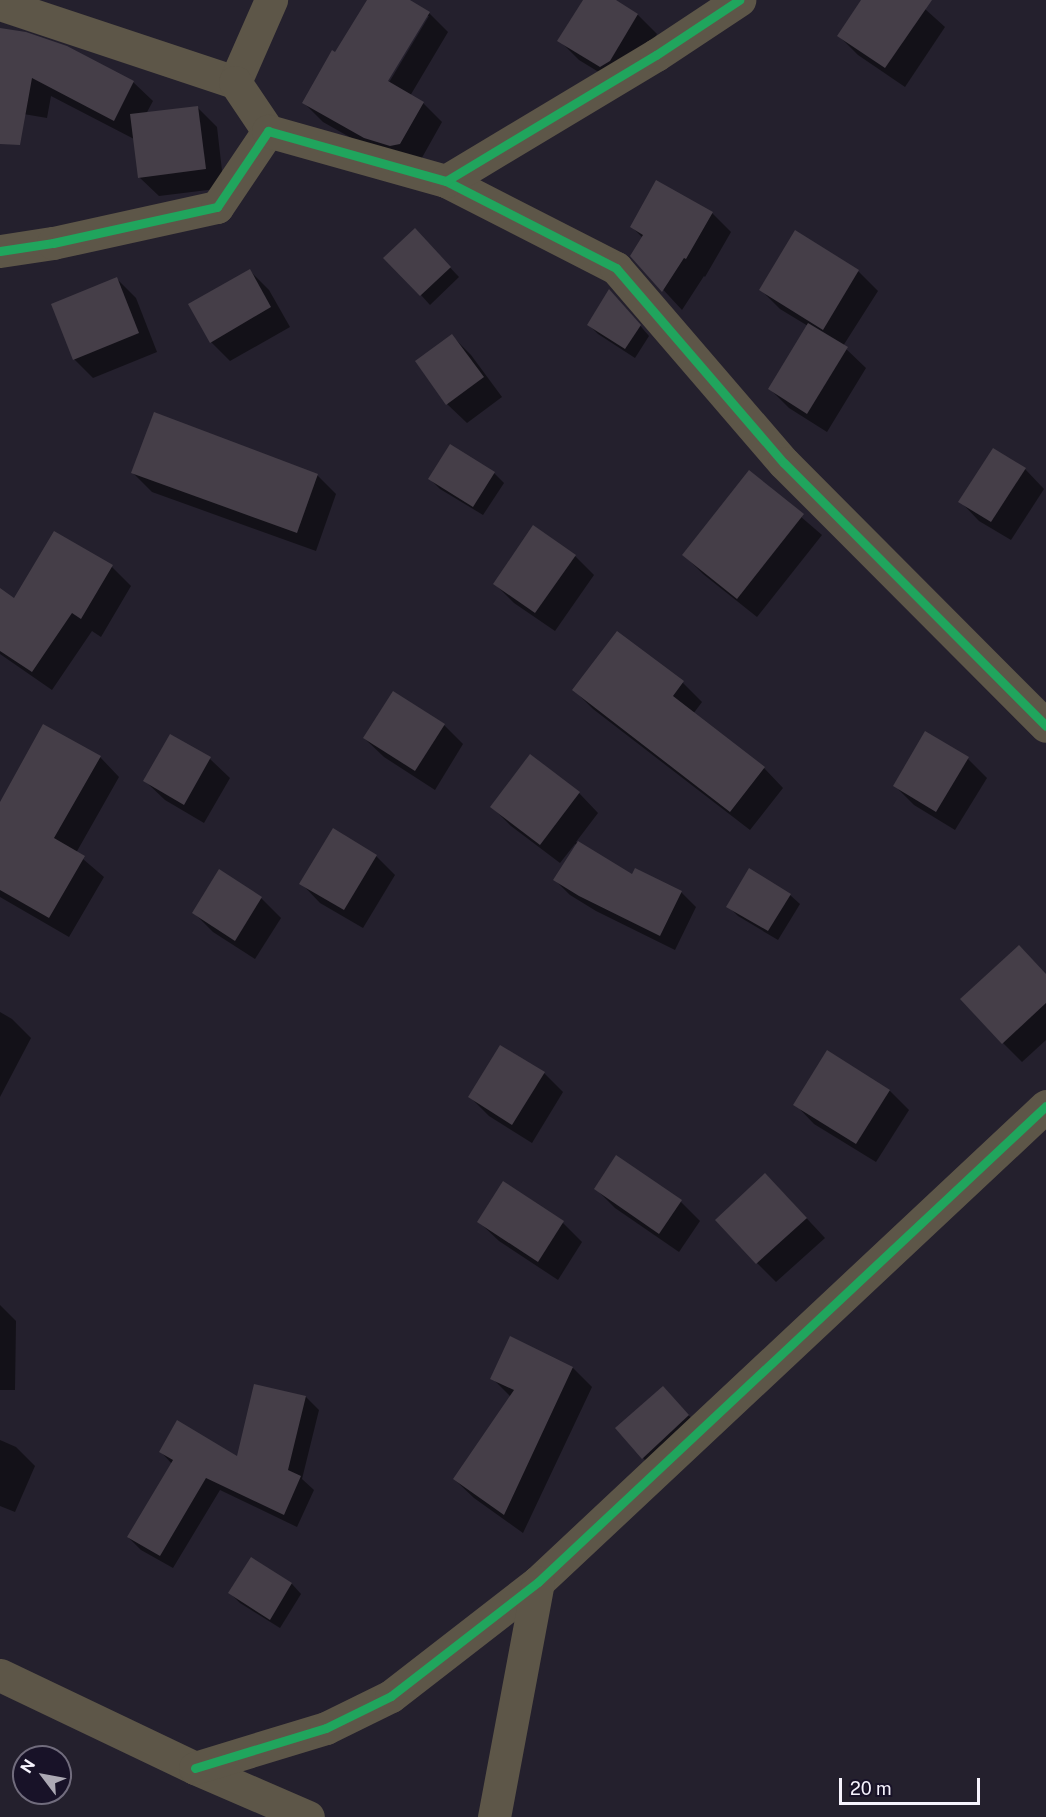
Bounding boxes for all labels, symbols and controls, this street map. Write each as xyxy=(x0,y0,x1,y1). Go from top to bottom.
north arrow xyxy=(12,1745,72,1805)
text: N xyxy=(17,1756,39,1777)
scale bar xyxy=(842,1766,983,1804)
text: 20 m xyxy=(850,1778,892,1799)

